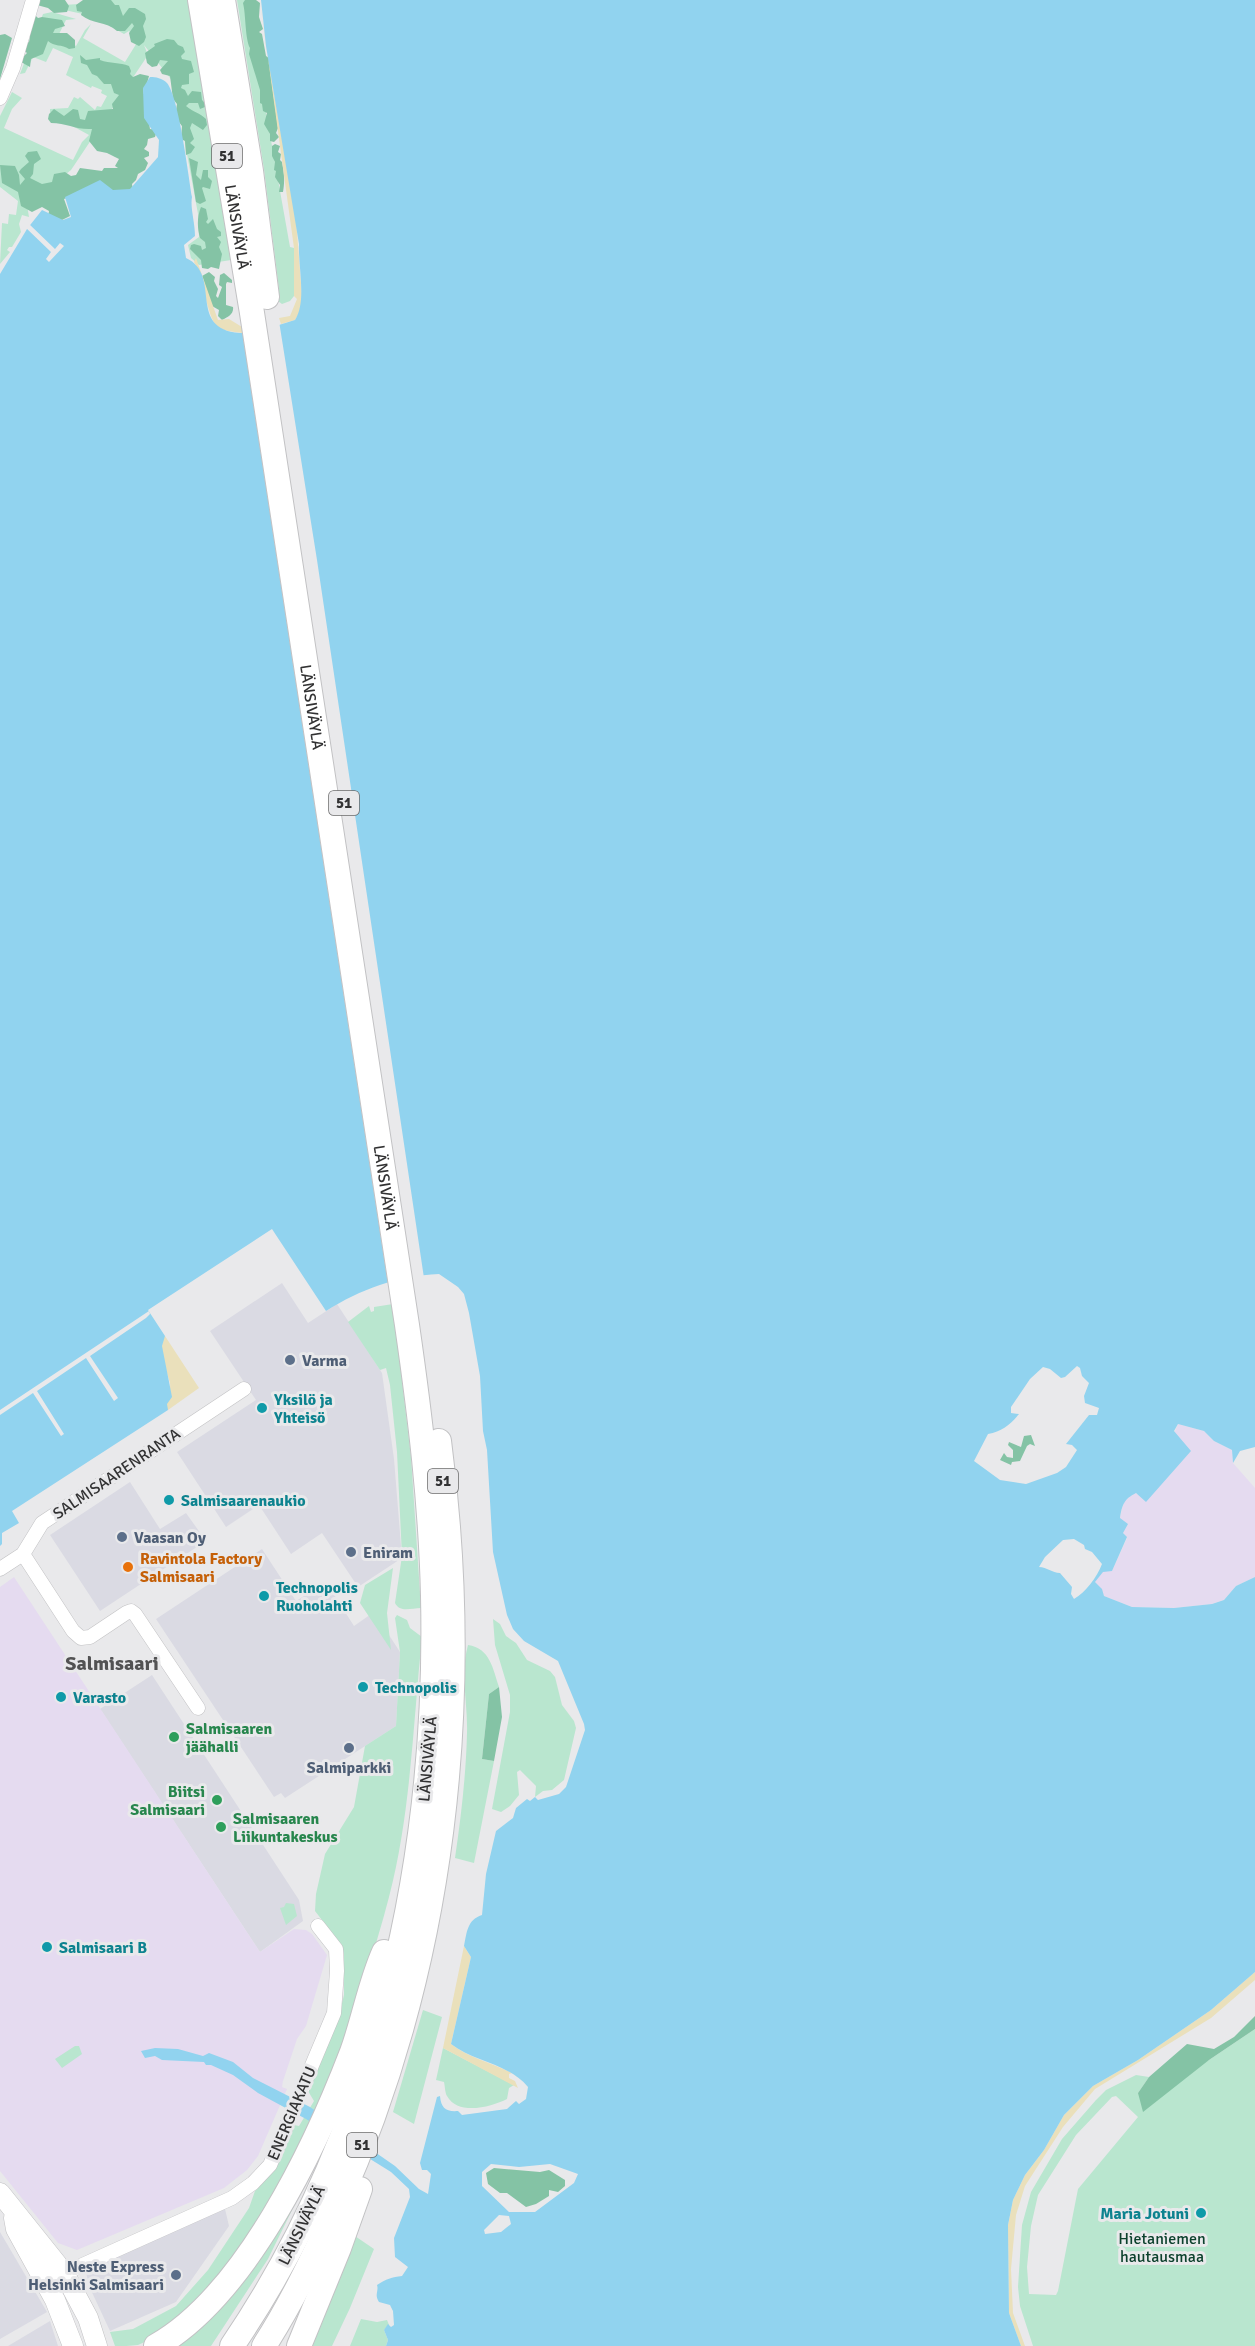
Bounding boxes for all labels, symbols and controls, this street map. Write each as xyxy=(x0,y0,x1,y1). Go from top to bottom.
road number: 51 xyxy=(212,144,242,168)
street label: LÄNSIVÄYLÄ xyxy=(220,183,254,271)
street label: LÄNSIVÄYLÄ xyxy=(295,663,328,751)
road number: 51 xyxy=(329,791,359,815)
street label: LÄNSIVÄYLÄ xyxy=(369,1144,401,1232)
place label: Varma xyxy=(302,1351,347,1371)
marker: Varma xyxy=(283,1353,297,1367)
place label: Yksilö ja Yhteisö xyxy=(273,1390,333,1428)
marker: Yksilö ja Yhteisö xyxy=(255,1401,269,1415)
street label: SALMISAARENRANTA xyxy=(49,1424,184,1524)
road number: 51 xyxy=(428,1469,458,1493)
place label: Salmisaarenaukio xyxy=(181,1491,306,1511)
marker: Salmisaarenaukio xyxy=(162,1493,176,1507)
place label: Vaasan Oy xyxy=(134,1528,206,1548)
marker: Vaasan Oy xyxy=(115,1530,129,1544)
place label: Eniram xyxy=(363,1543,413,1563)
marker: Eniram xyxy=(344,1545,358,1559)
place label: Ravintola Factory Salmisaari xyxy=(140,1549,262,1587)
marker: Ravintola Factory Salmisaari xyxy=(121,1560,135,1574)
place label: Technopolis Ruoholahti xyxy=(276,1578,358,1616)
marker: Technopolis Ruoholahti xyxy=(257,1589,271,1603)
district label: Salmisaari xyxy=(65,1651,159,1676)
place label: Technopolis xyxy=(375,1678,457,1698)
marker: Technopolis xyxy=(356,1680,370,1694)
place label: Varasto xyxy=(73,1688,126,1708)
marker: Varasto xyxy=(54,1690,68,1704)
street label: LÄNSIVÄYLÄ xyxy=(414,1715,442,1803)
place label: Salmisaaren jäähalli xyxy=(186,1719,272,1757)
marker: Salmisaaren jäähalli xyxy=(167,1730,181,1744)
marker: Salmiparkki xyxy=(342,1741,356,1755)
place label: Salmiparkki xyxy=(307,1758,391,1778)
place label: Biitsi Salmisaari xyxy=(130,1782,205,1820)
marker: Biitsi Salmisaari xyxy=(210,1793,224,1807)
place label: Salmisaaren Liikuntakeskus xyxy=(233,1809,338,1847)
marker: Salmisaaren Liikuntakeskus xyxy=(214,1820,228,1834)
place label: Salmisaari B xyxy=(59,1938,147,1958)
marker: Salmisaari B xyxy=(40,1940,54,1954)
street label: ENERGIAKATU xyxy=(263,2063,321,2163)
road number: 51 xyxy=(347,2133,377,2157)
street label: LÄNSIVÄYLÄ xyxy=(274,2182,330,2268)
place label: Maria Jotuni xyxy=(1100,2204,1189,2224)
marker: Maria Jotuni xyxy=(1194,2206,1208,2220)
park label: Hietaniemen hautausmaa xyxy=(1118,2229,1206,2267)
place label: Neste Express Helsinki Salmisaari xyxy=(28,2257,164,2295)
marker: Neste Express Helsinki Salmisaari xyxy=(169,2268,183,2282)

